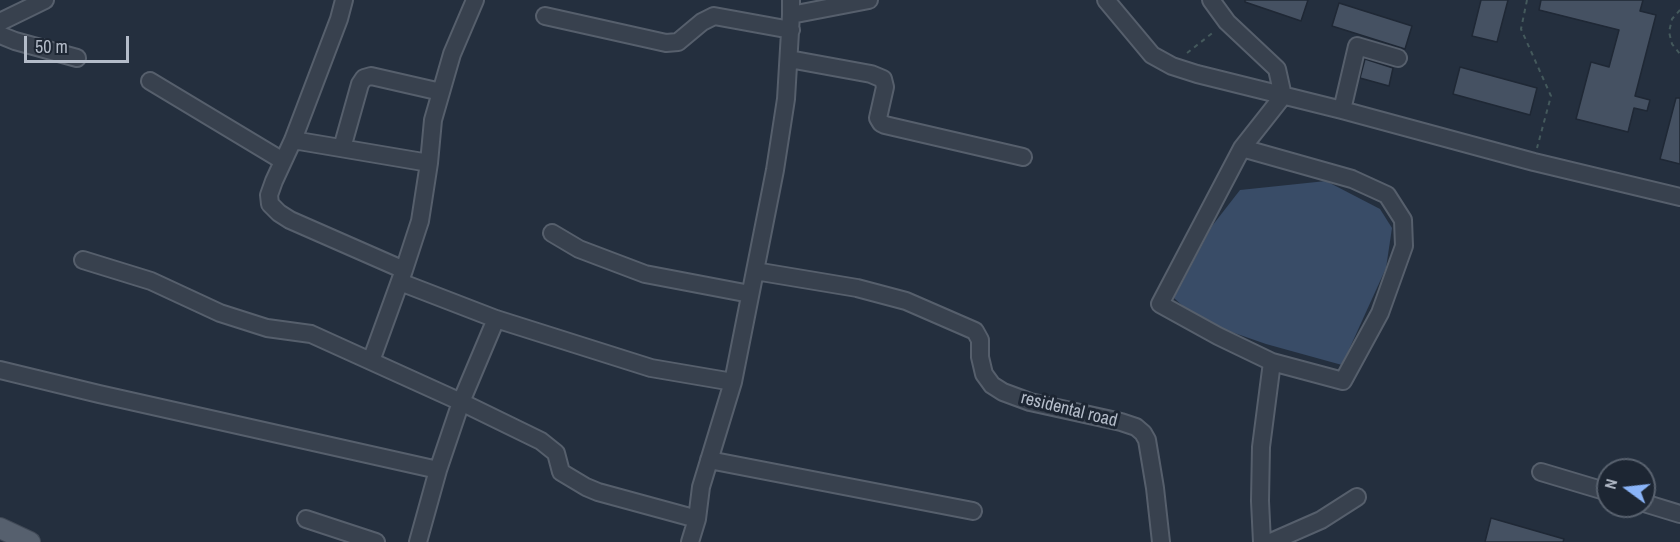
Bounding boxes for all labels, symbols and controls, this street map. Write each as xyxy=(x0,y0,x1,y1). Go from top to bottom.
scale bar xyxy=(27,24,132,62)
text: 50 m xyxy=(35,34,68,59)
street label: residental road xyxy=(1019,388,1119,432)
north arrow xyxy=(1596,458,1656,518)
text: N xyxy=(1599,476,1622,491)

